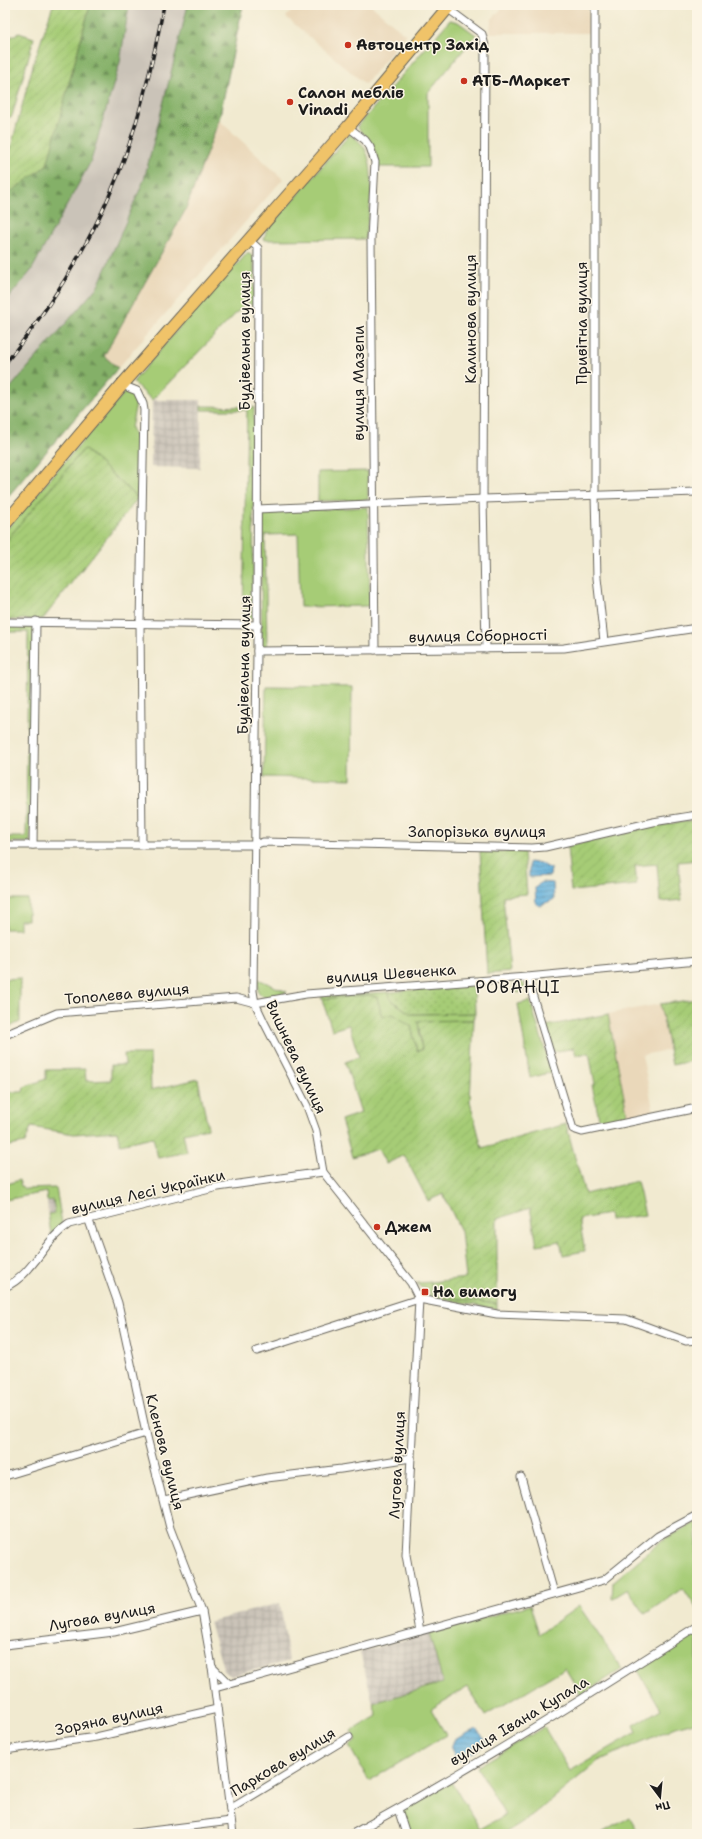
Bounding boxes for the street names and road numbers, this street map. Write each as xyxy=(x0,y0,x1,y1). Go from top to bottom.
street label: Калинова вулиця xyxy=(461,254,481,384)
street label: Привітна вулиця xyxy=(572,261,592,385)
street label: Будівельна вулиця xyxy=(235,271,255,411)
street label: вулиця Мазепи xyxy=(349,325,369,441)
street label: Будівельна вулиця xyxy=(233,595,255,735)
street label: вулиця Соборності xyxy=(409,625,547,647)
street label: Запорізька вулиця xyxy=(408,822,546,842)
street label: вулиця Шевченка xyxy=(325,959,457,989)
street label: Тополева вулиця xyxy=(64,979,190,1009)
street label: Вишнева вулиця xyxy=(261,997,331,1117)
street label: вулиця Лесі Українки xyxy=(69,1165,227,1219)
street label: Кленова вулиця xyxy=(141,1392,189,1512)
street label: Лугова вулиця xyxy=(384,1411,410,1519)
street label: Лугова вулиця xyxy=(47,1598,157,1636)
street label: вулиця Івана Купала xyxy=(446,1671,593,1770)
street label: Зоряна вулиця xyxy=(53,1698,165,1740)
street label: Паркова вулиця xyxy=(227,1723,339,1801)

